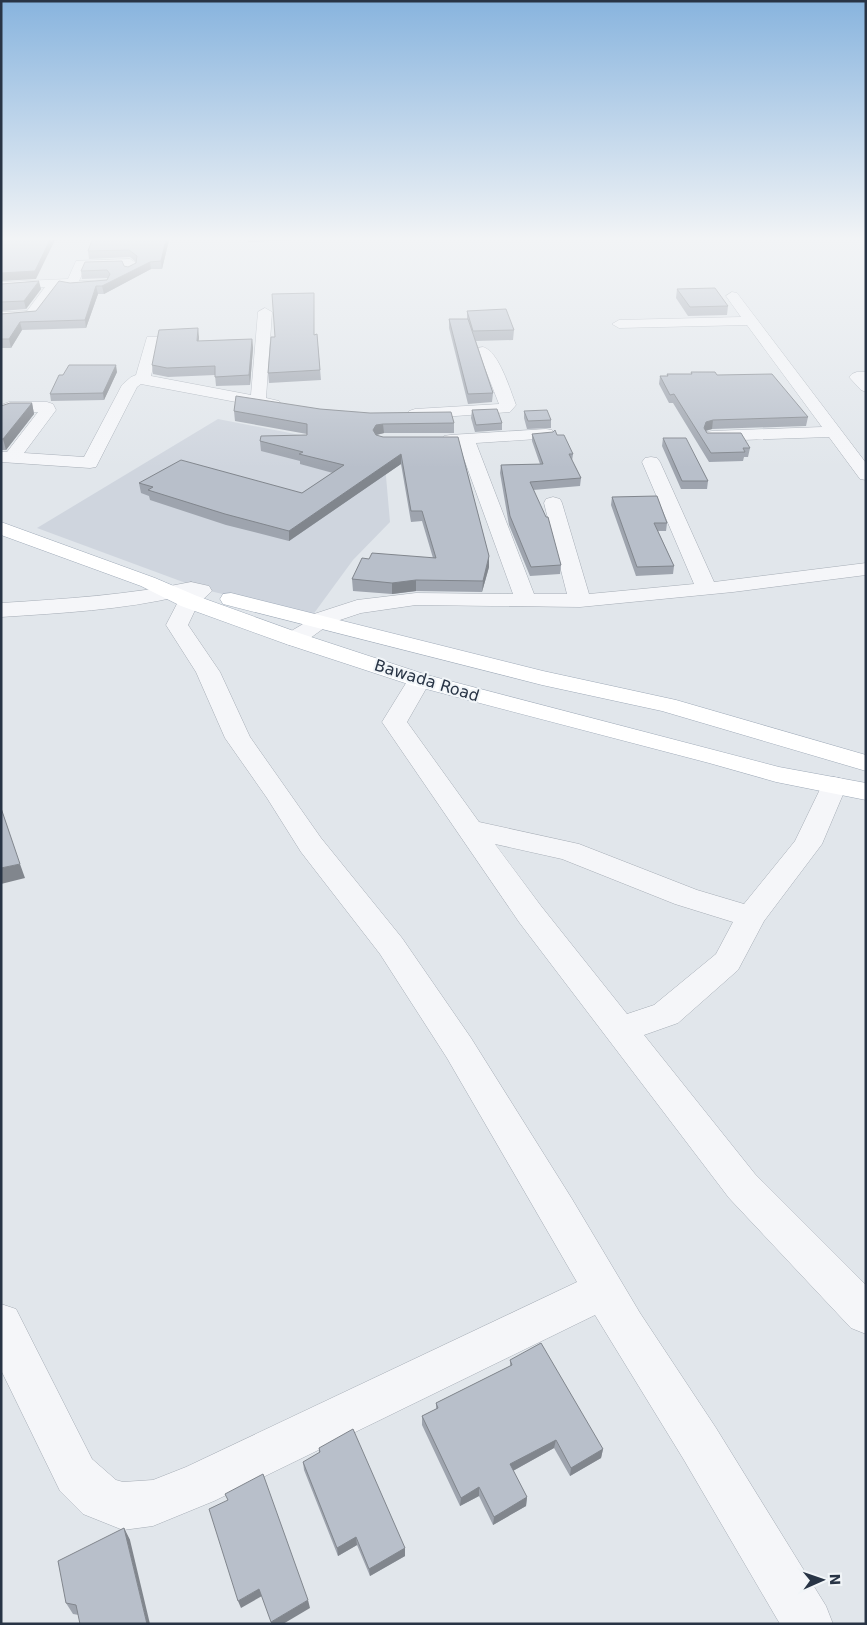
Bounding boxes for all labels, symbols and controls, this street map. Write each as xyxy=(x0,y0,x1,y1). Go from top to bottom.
street label: Bawada Road xyxy=(372,655,482,705)
north arrow xyxy=(797,1555,847,1605)
text: N xyxy=(827,1573,843,1586)

